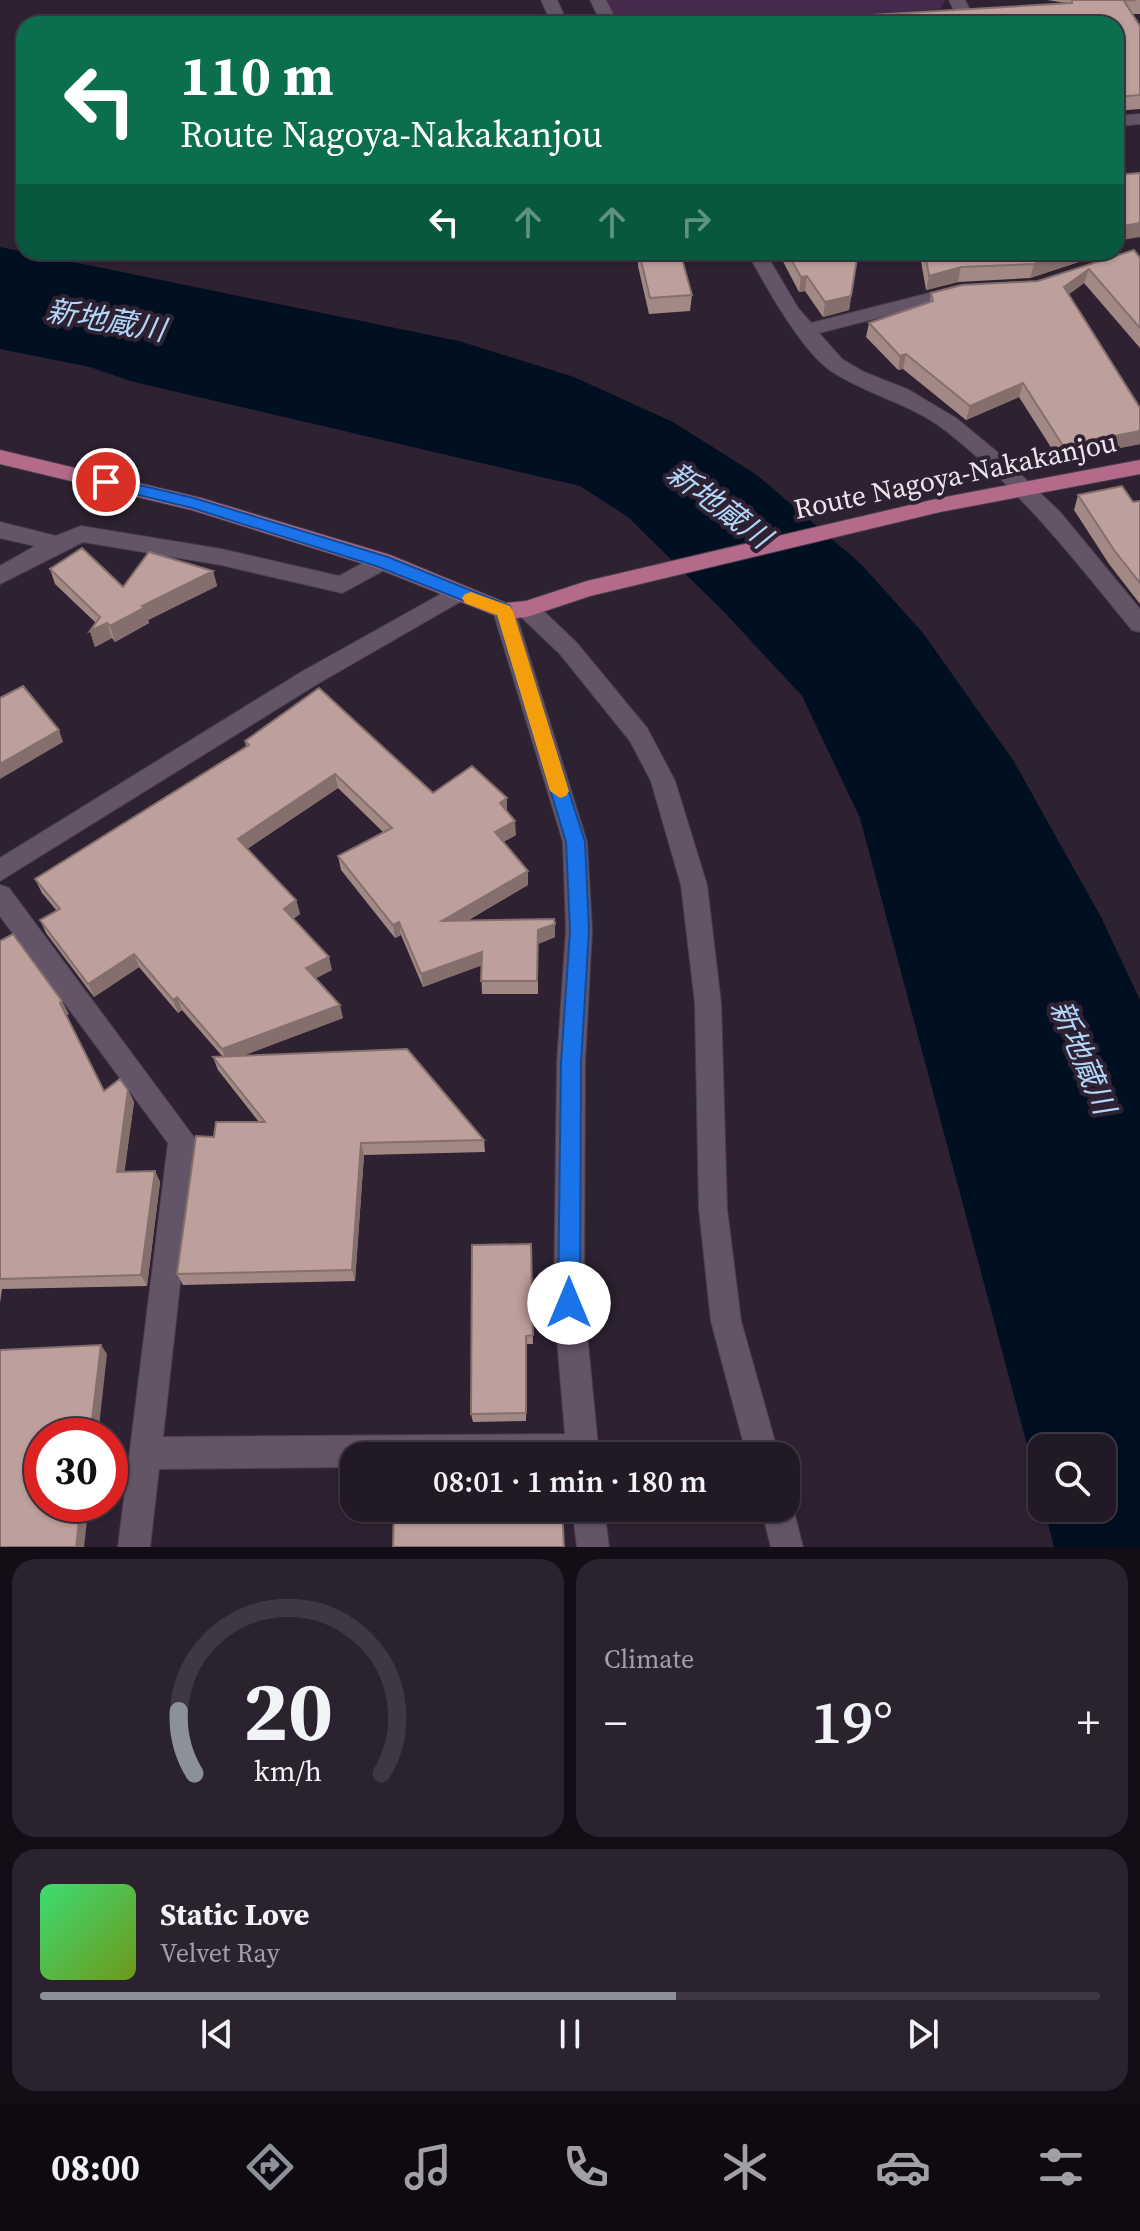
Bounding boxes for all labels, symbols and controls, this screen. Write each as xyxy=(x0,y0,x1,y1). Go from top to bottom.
text: 110 m xyxy=(180,37,334,114)
icon: left xyxy=(48,48,152,152)
text: Route Nagoya-Nakakanjou xyxy=(180,110,603,159)
icon: left xyxy=(422,200,466,244)
icon: ahead xyxy=(506,200,550,244)
icon: ahead xyxy=(590,200,634,244)
icon: right xyxy=(674,200,718,244)
water label: 新地蔵川 xyxy=(43,289,172,351)
street label: Route Nagoya-Nakakanjou xyxy=(790,422,1120,528)
pin xyxy=(72,448,140,516)
water label: 新地蔵川 xyxy=(659,453,782,559)
icon: arrive xyxy=(84,460,128,504)
water label: 新地蔵川 xyxy=(1041,994,1126,1123)
position arrow xyxy=(527,1261,611,1345)
speed limit sign: 30 xyxy=(24,1418,128,1522)
map controls xyxy=(1028,1434,1116,1522)
button: search xyxy=(1028,1434,1116,1522)
text: 08:01 · 1 min · 180 m xyxy=(433,1461,707,1502)
text: Climate xyxy=(604,1641,694,1677)
text: 20 xyxy=(243,1654,333,1768)
text: 19° xyxy=(811,1681,893,1763)
text: − xyxy=(604,1692,627,1753)
text: + xyxy=(1077,1692,1100,1753)
text: km/h xyxy=(254,1751,322,1791)
text: Static Love xyxy=(160,1894,309,1935)
text: Velvet Ray xyxy=(160,1935,280,1971)
icon: previous xyxy=(195,2012,239,2056)
icon: pause xyxy=(548,2012,592,2056)
icon: next xyxy=(901,2012,945,2056)
icon: directions xyxy=(242,2139,298,2195)
icon: music xyxy=(400,2139,456,2195)
icon: phone xyxy=(558,2139,614,2195)
icon: climate xyxy=(717,2139,773,2195)
icon: car xyxy=(875,2139,931,2195)
icon: filters xyxy=(1033,2139,1089,2195)
text: 08:00 xyxy=(51,2143,140,2192)

